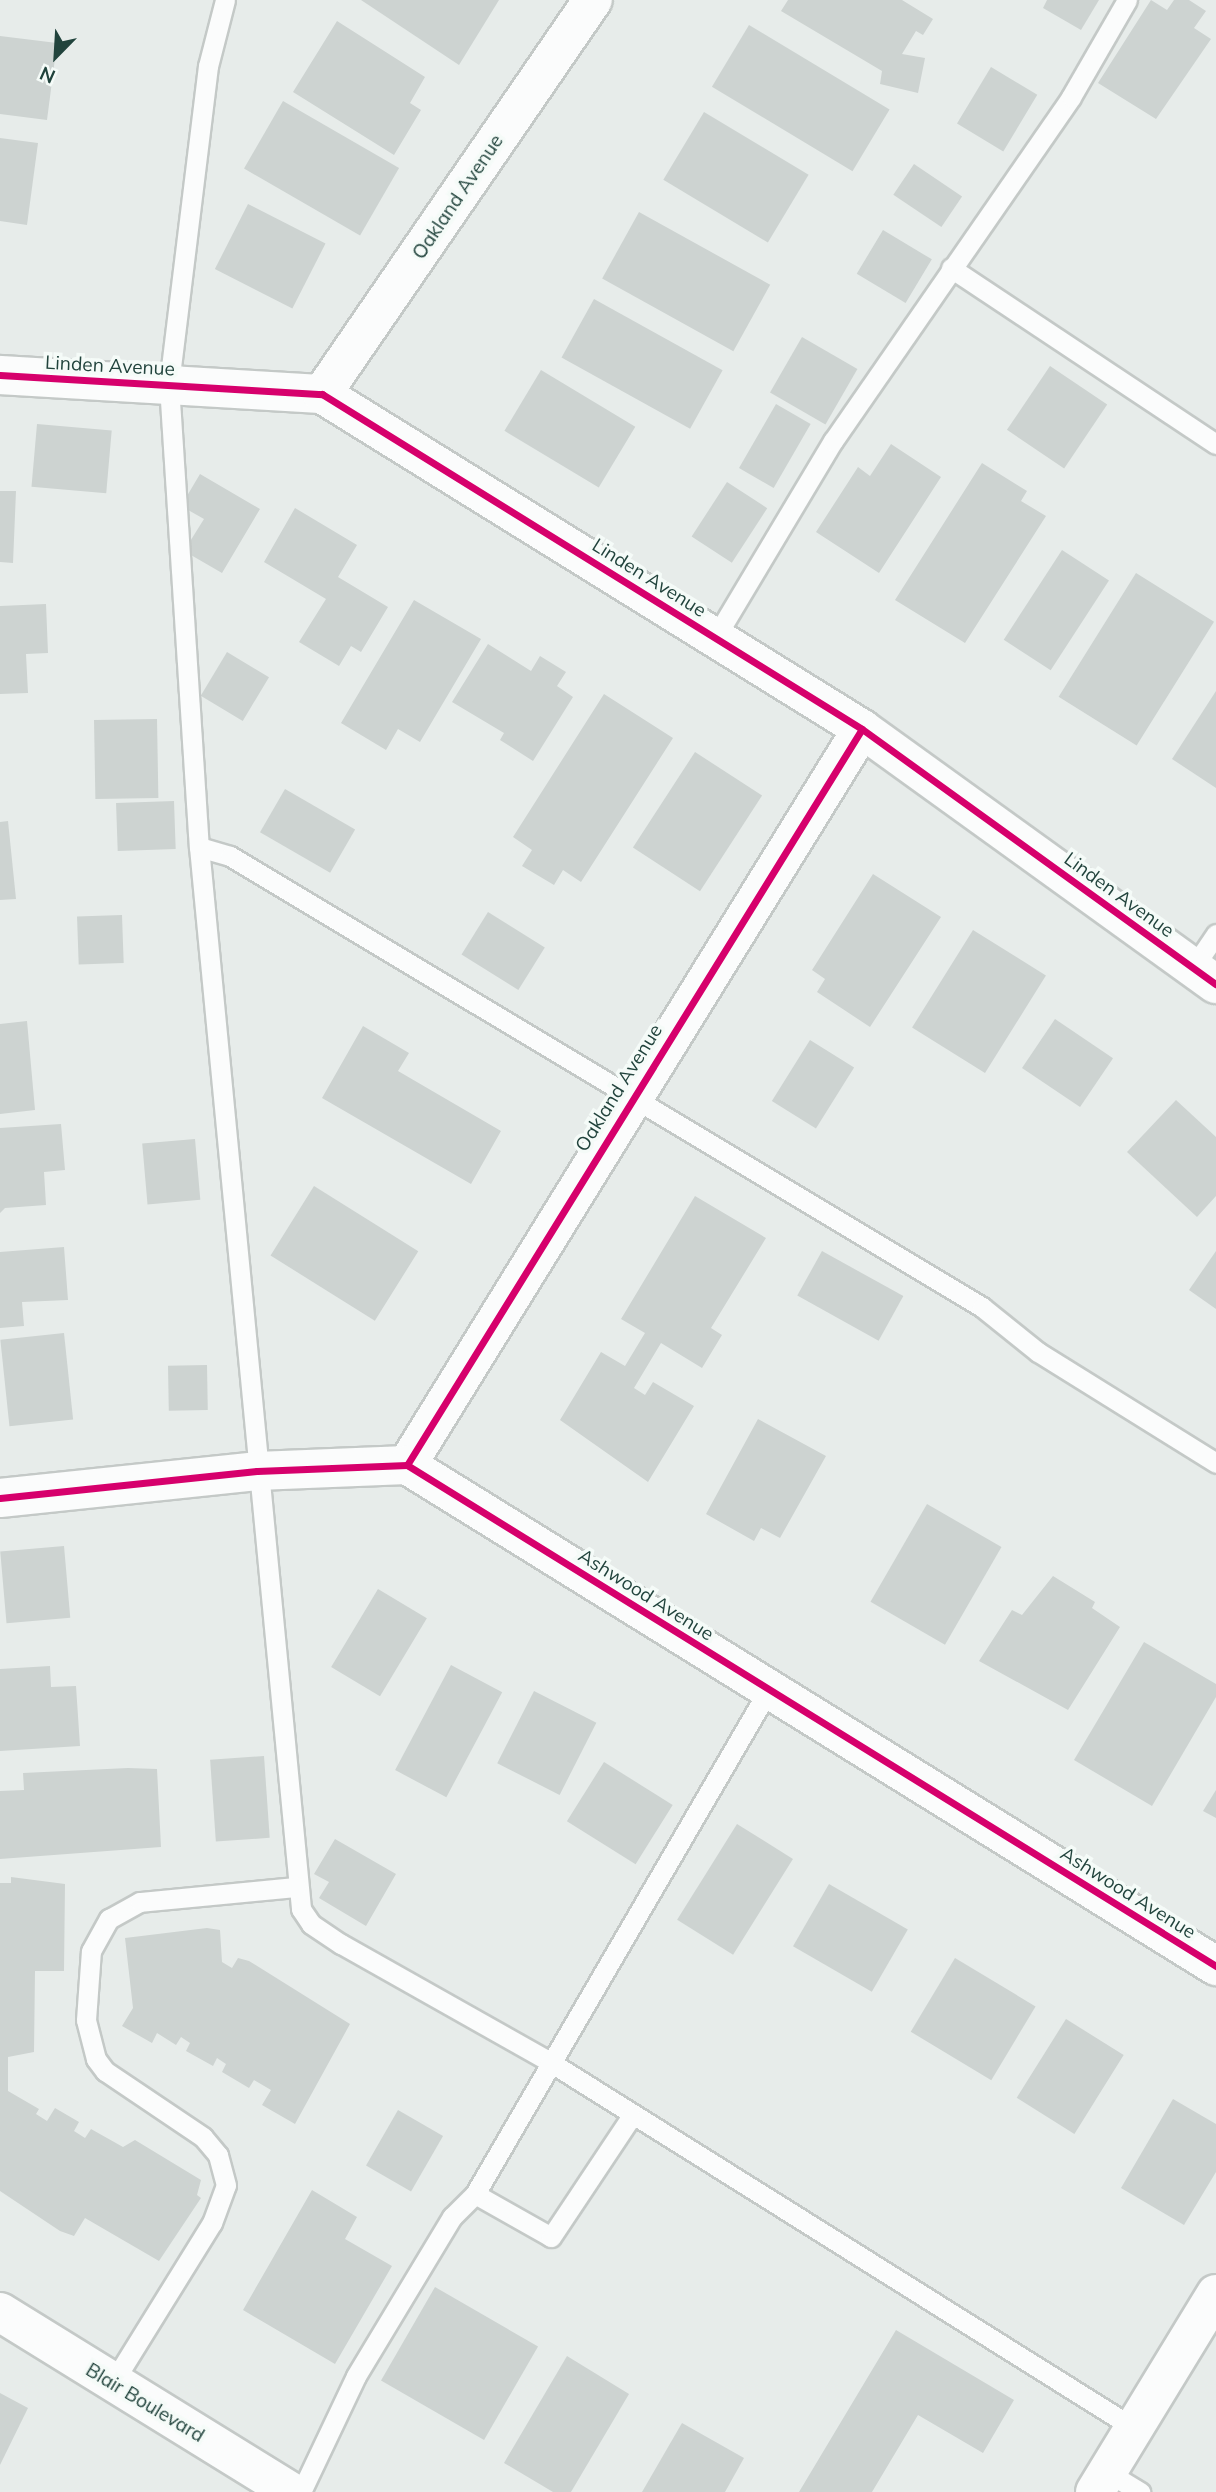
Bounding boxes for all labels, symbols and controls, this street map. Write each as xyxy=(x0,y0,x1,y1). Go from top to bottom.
north arrow xyxy=(21,21,91,91)
text: N xyxy=(36,61,59,89)
street label: Oakland Avenue xyxy=(408,130,508,264)
street label: Linden Avenue xyxy=(44,351,176,381)
street label: Linden Avenue xyxy=(588,534,710,622)
street label: Linden Avenue xyxy=(1060,848,1178,942)
street label: Oakland Avenue xyxy=(571,1020,667,1156)
street label: Ashwood Avenue xyxy=(574,1544,718,1646)
street label: Ashwood Avenue xyxy=(1056,1842,1200,1944)
street label: Blair Boulevard xyxy=(82,2359,208,2447)

